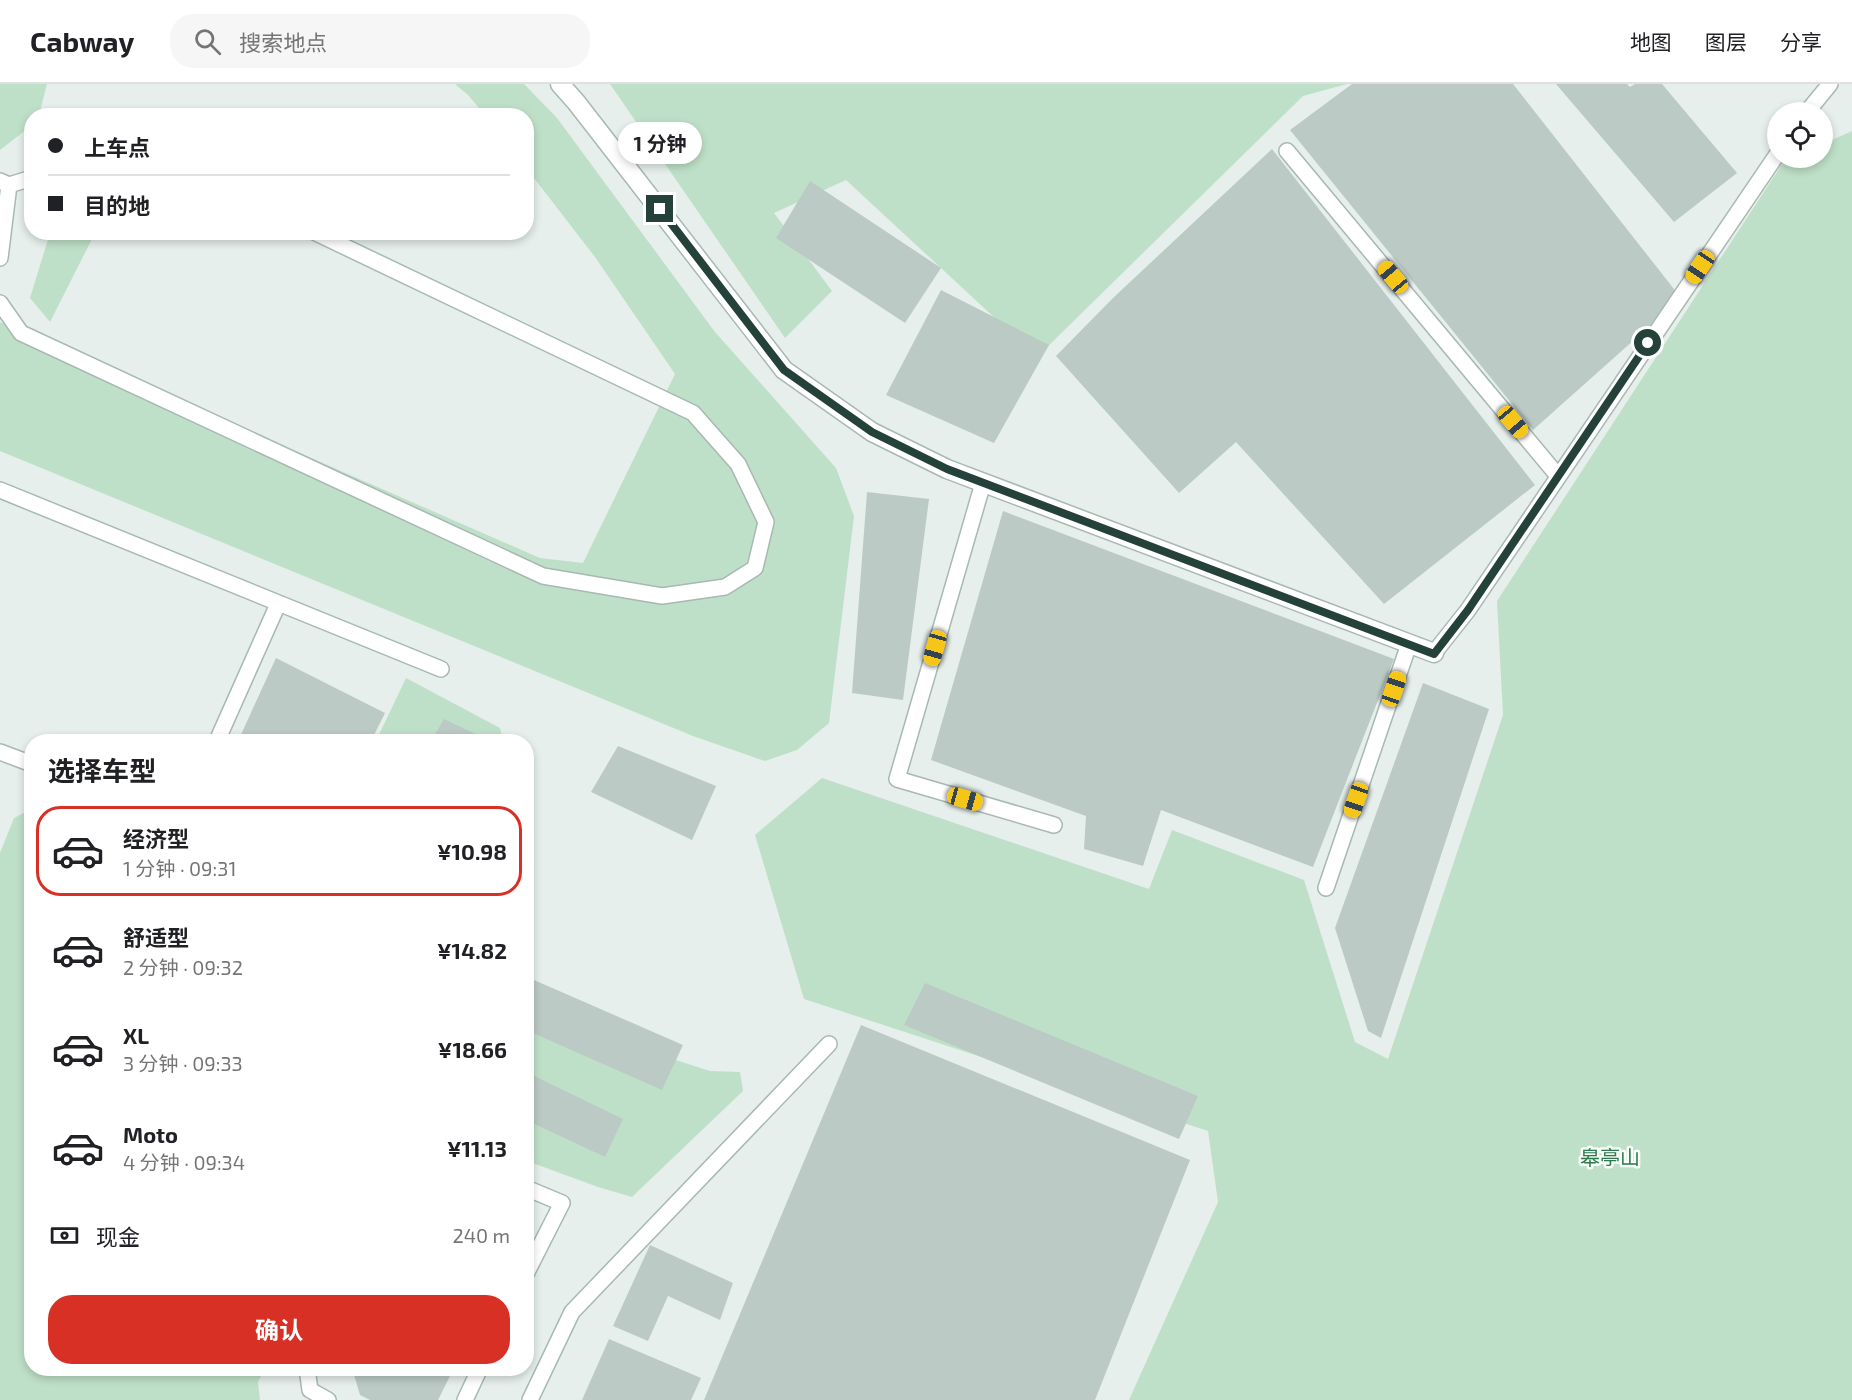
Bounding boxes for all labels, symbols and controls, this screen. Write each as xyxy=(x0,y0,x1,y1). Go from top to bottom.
search box xyxy=(170,14,590,68)
text: Cabway xyxy=(30,24,134,58)
icon: search xyxy=(191,25,224,58)
text: 搜索地点 xyxy=(239,29,327,55)
text: 地图 xyxy=(1630,29,1672,54)
text: 图层 xyxy=(1705,29,1747,54)
text: 分享 xyxy=(1780,29,1822,54)
map controls xyxy=(1767,102,1833,168)
button: locate xyxy=(1767,102,1833,168)
callout: 1 分钟 xyxy=(618,122,702,164)
text: 1 分钟 xyxy=(634,131,686,155)
text: 上车点 xyxy=(84,134,150,160)
text: 目的地 xyxy=(84,192,150,218)
route end xyxy=(646,195,673,222)
car xyxy=(1682,247,1718,287)
car xyxy=(1375,257,1411,297)
route start xyxy=(1634,329,1661,356)
car xyxy=(1495,402,1531,442)
car xyxy=(921,628,949,668)
car xyxy=(1380,669,1408,709)
text: 选择车型 xyxy=(48,754,156,786)
car xyxy=(1342,780,1370,820)
car xyxy=(945,785,985,813)
icon: car xyxy=(51,824,105,878)
text: 经济型 xyxy=(123,825,189,851)
text: ¥10.98 xyxy=(437,838,507,864)
text: 1 分钟 · 09:31 xyxy=(123,856,236,880)
icon: car xyxy=(51,923,105,977)
text: 舒适型 xyxy=(123,924,189,950)
text: ¥14.82 xyxy=(437,937,507,963)
text: 2 分钟 · 09:32 xyxy=(123,955,243,979)
icon: car xyxy=(51,1022,105,1076)
text: XL xyxy=(123,1022,149,1048)
text: ¥18.66 xyxy=(438,1036,507,1062)
text: 3 分钟 · 09:33 xyxy=(123,1051,243,1075)
icon: car xyxy=(51,1121,105,1175)
text: Moto xyxy=(123,1121,178,1147)
text: ¥11.13 xyxy=(447,1135,507,1161)
park label: 皋亭山 xyxy=(1580,1145,1640,1169)
text: 4 分钟 · 09:34 xyxy=(123,1150,245,1174)
icon: cash xyxy=(48,1219,81,1252)
text: 现金 xyxy=(96,1223,140,1249)
text: 240 m xyxy=(452,1223,510,1247)
button: 确认 xyxy=(48,1295,510,1364)

